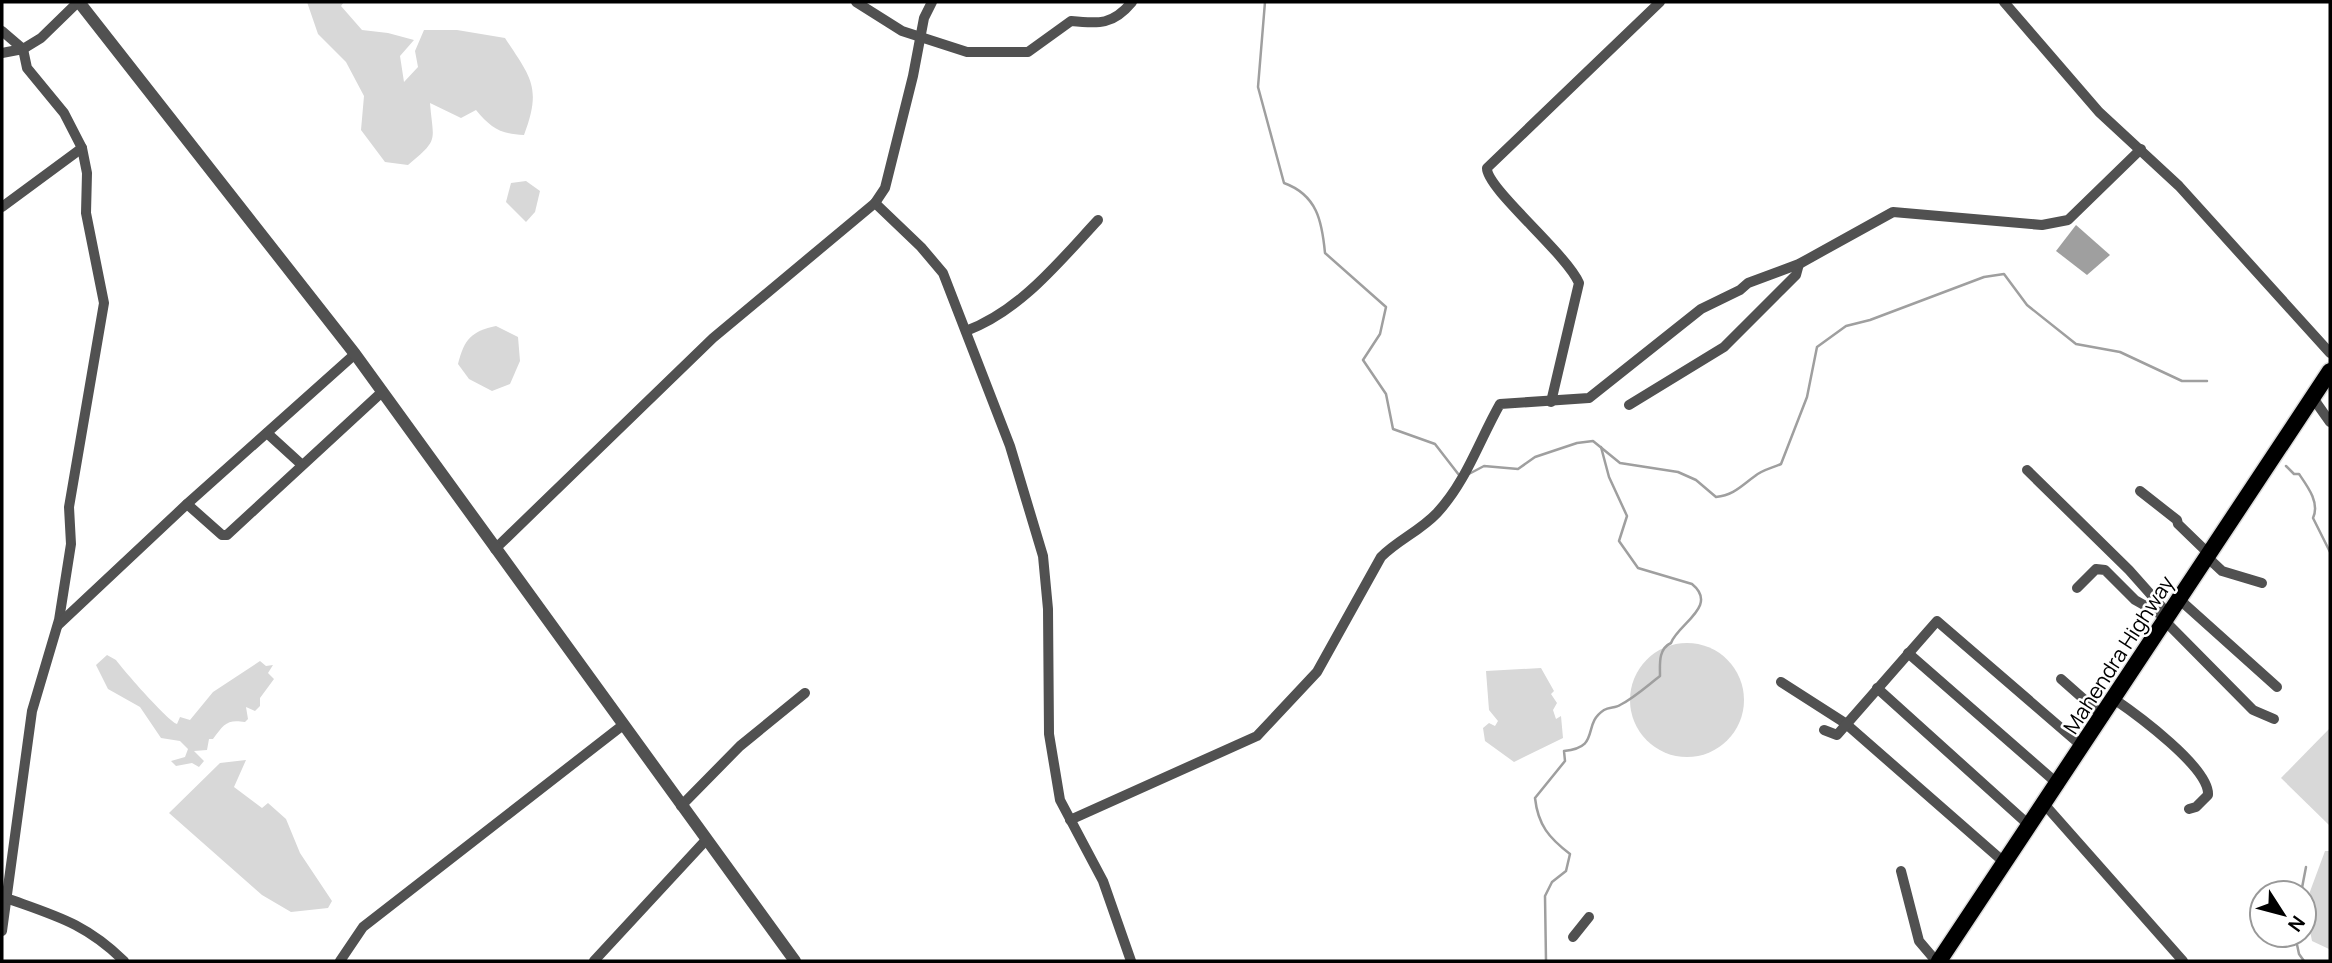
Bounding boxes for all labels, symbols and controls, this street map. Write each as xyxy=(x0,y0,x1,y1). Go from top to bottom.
street label: Mahendra Highway xyxy=(2056,570,2180,739)
north arrow xyxy=(2248,879,2318,949)
text: N xyxy=(2282,911,2311,937)

